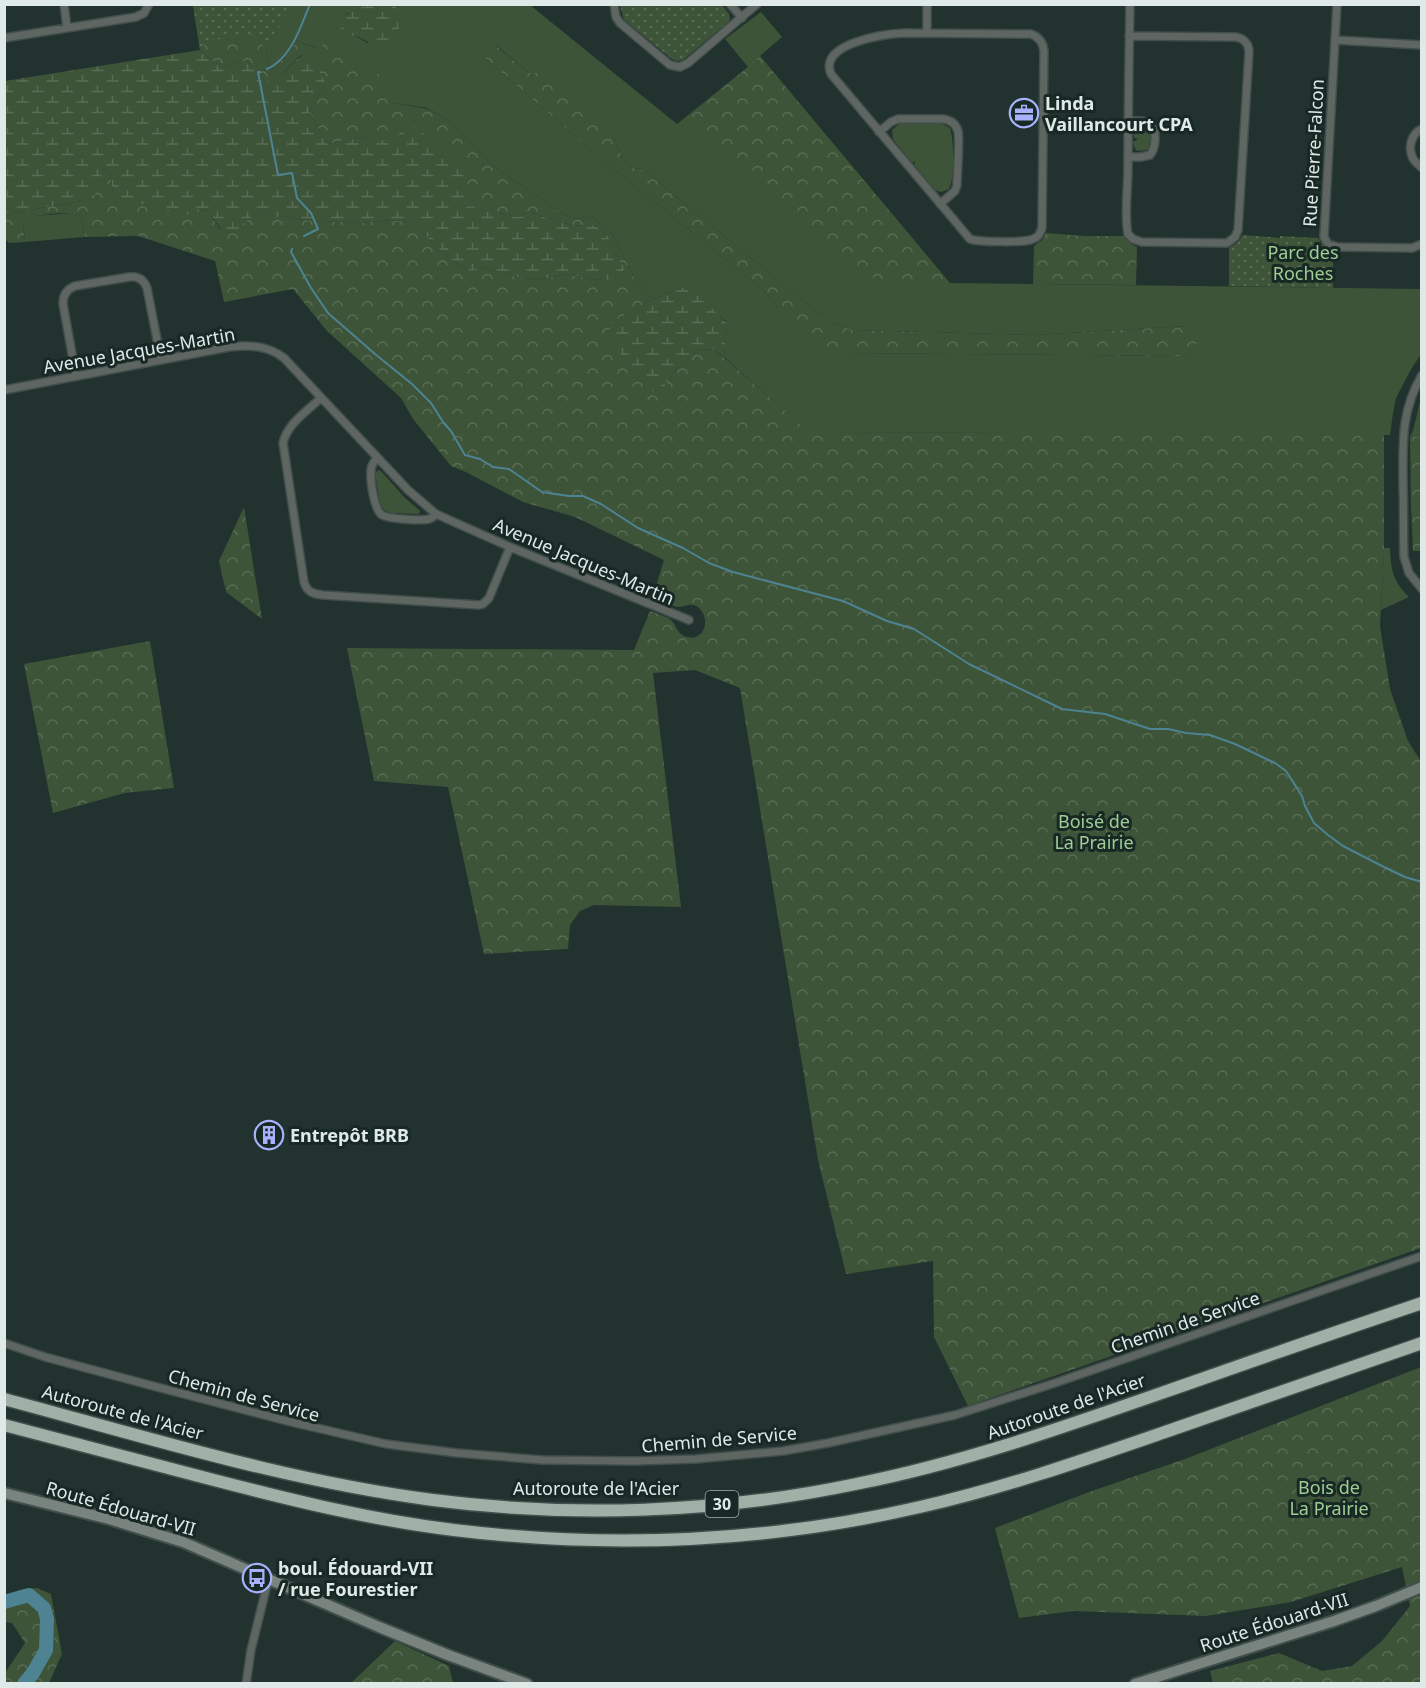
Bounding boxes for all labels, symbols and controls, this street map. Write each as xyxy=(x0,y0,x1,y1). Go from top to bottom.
street label: Rue Pierre-Falcon xyxy=(1297,78,1329,228)
place label: Linda Vaillancourt CPA xyxy=(1045,91,1193,136)
office icon: Linda Vaillancourt CPA xyxy=(1008,97,1040,129)
park label: Parc des Roches xyxy=(1267,240,1339,285)
street label: Avenue Jacques-Martin xyxy=(41,321,237,379)
street label: Avenue Jacques-Martin xyxy=(490,512,678,610)
park label: Boisé de La Prairie xyxy=(1054,809,1134,854)
building icon: Entrepôt BRB xyxy=(253,1119,285,1151)
place label: Entrepôt BRB xyxy=(290,1123,409,1147)
street label: Chemin de Service xyxy=(1107,1285,1263,1359)
street label: Chemin de Service xyxy=(166,1363,322,1427)
street label: Autoroute de l'Acier xyxy=(984,1367,1149,1444)
street label: Autoroute de l'Acier xyxy=(40,1379,207,1445)
street label: Chemin de Service xyxy=(640,1420,798,1458)
street label: Route Édouard-VII xyxy=(43,1475,199,1541)
park label: Bois de La Prairie xyxy=(1289,1475,1369,1520)
street label: Autoroute de l'Acier xyxy=(513,1476,680,1500)
road number: 30 xyxy=(706,1491,738,1517)
place label: boul. Édouard-VII / rue Fourestier xyxy=(278,1556,433,1601)
bus stop icon: boul. Édouard-VII / rue Fourestier xyxy=(241,1562,273,1594)
street label: Route Édouard-VII xyxy=(1197,1587,1351,1657)

